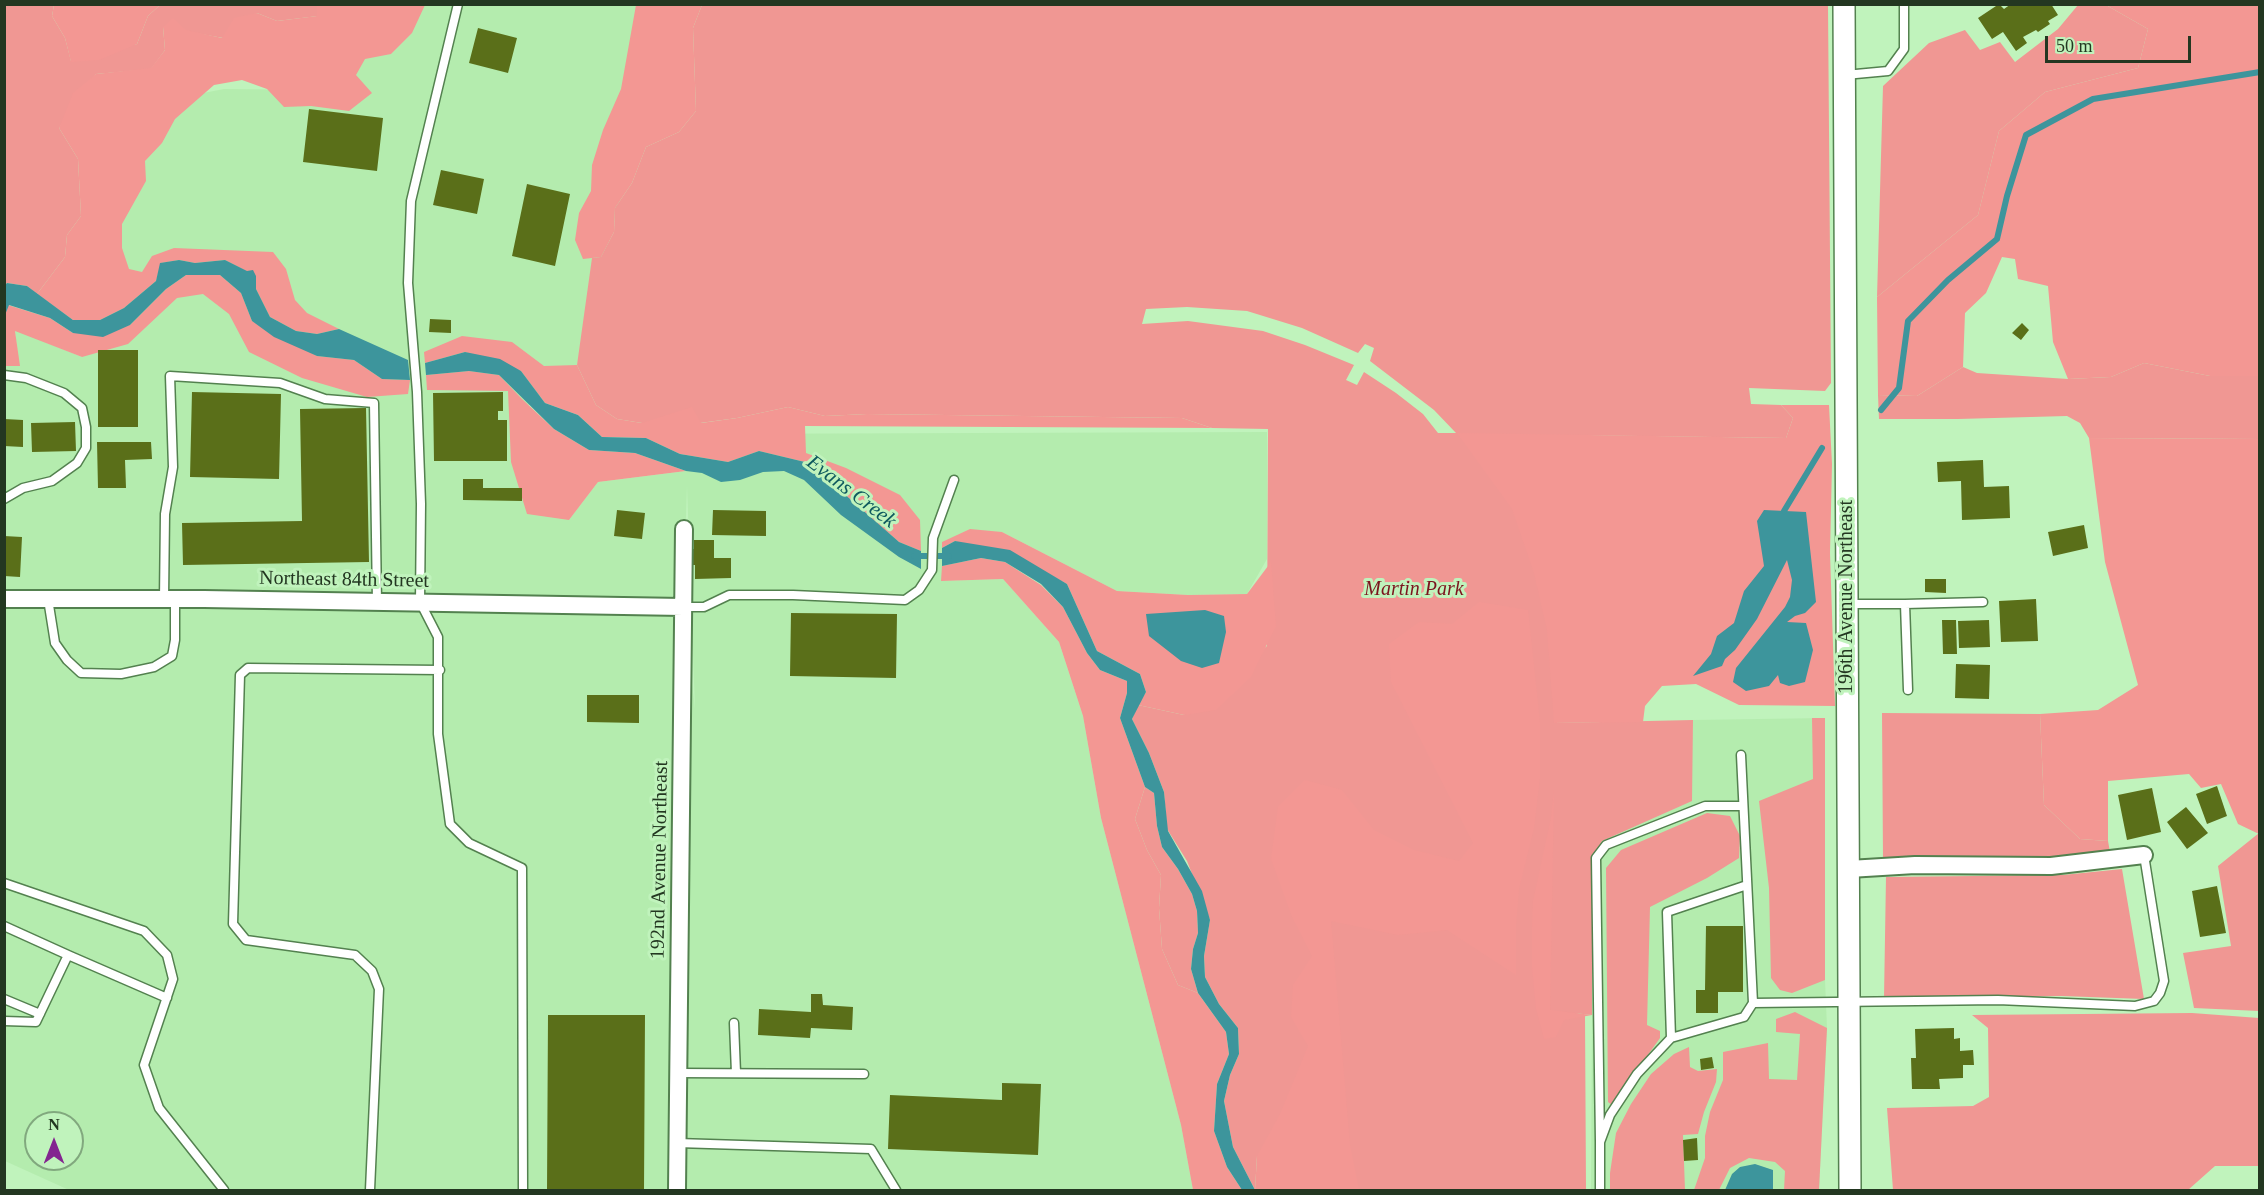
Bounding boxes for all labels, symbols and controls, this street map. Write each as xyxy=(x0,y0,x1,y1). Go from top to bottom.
scale bar xyxy=(2048,24,2194,62)
text: 50 m xyxy=(2056,36,2093,56)
water label: Evans Creek xyxy=(801,450,901,534)
street label: 196th Avenue Northeast xyxy=(1835,500,1859,694)
street label: Northeast 84th Street xyxy=(259,567,429,593)
park label: Martin Park xyxy=(1364,578,1464,602)
street label: 192nd Avenue Northeast xyxy=(646,761,674,959)
north arrow xyxy=(24,1111,84,1171)
text: N xyxy=(48,1116,60,1133)

